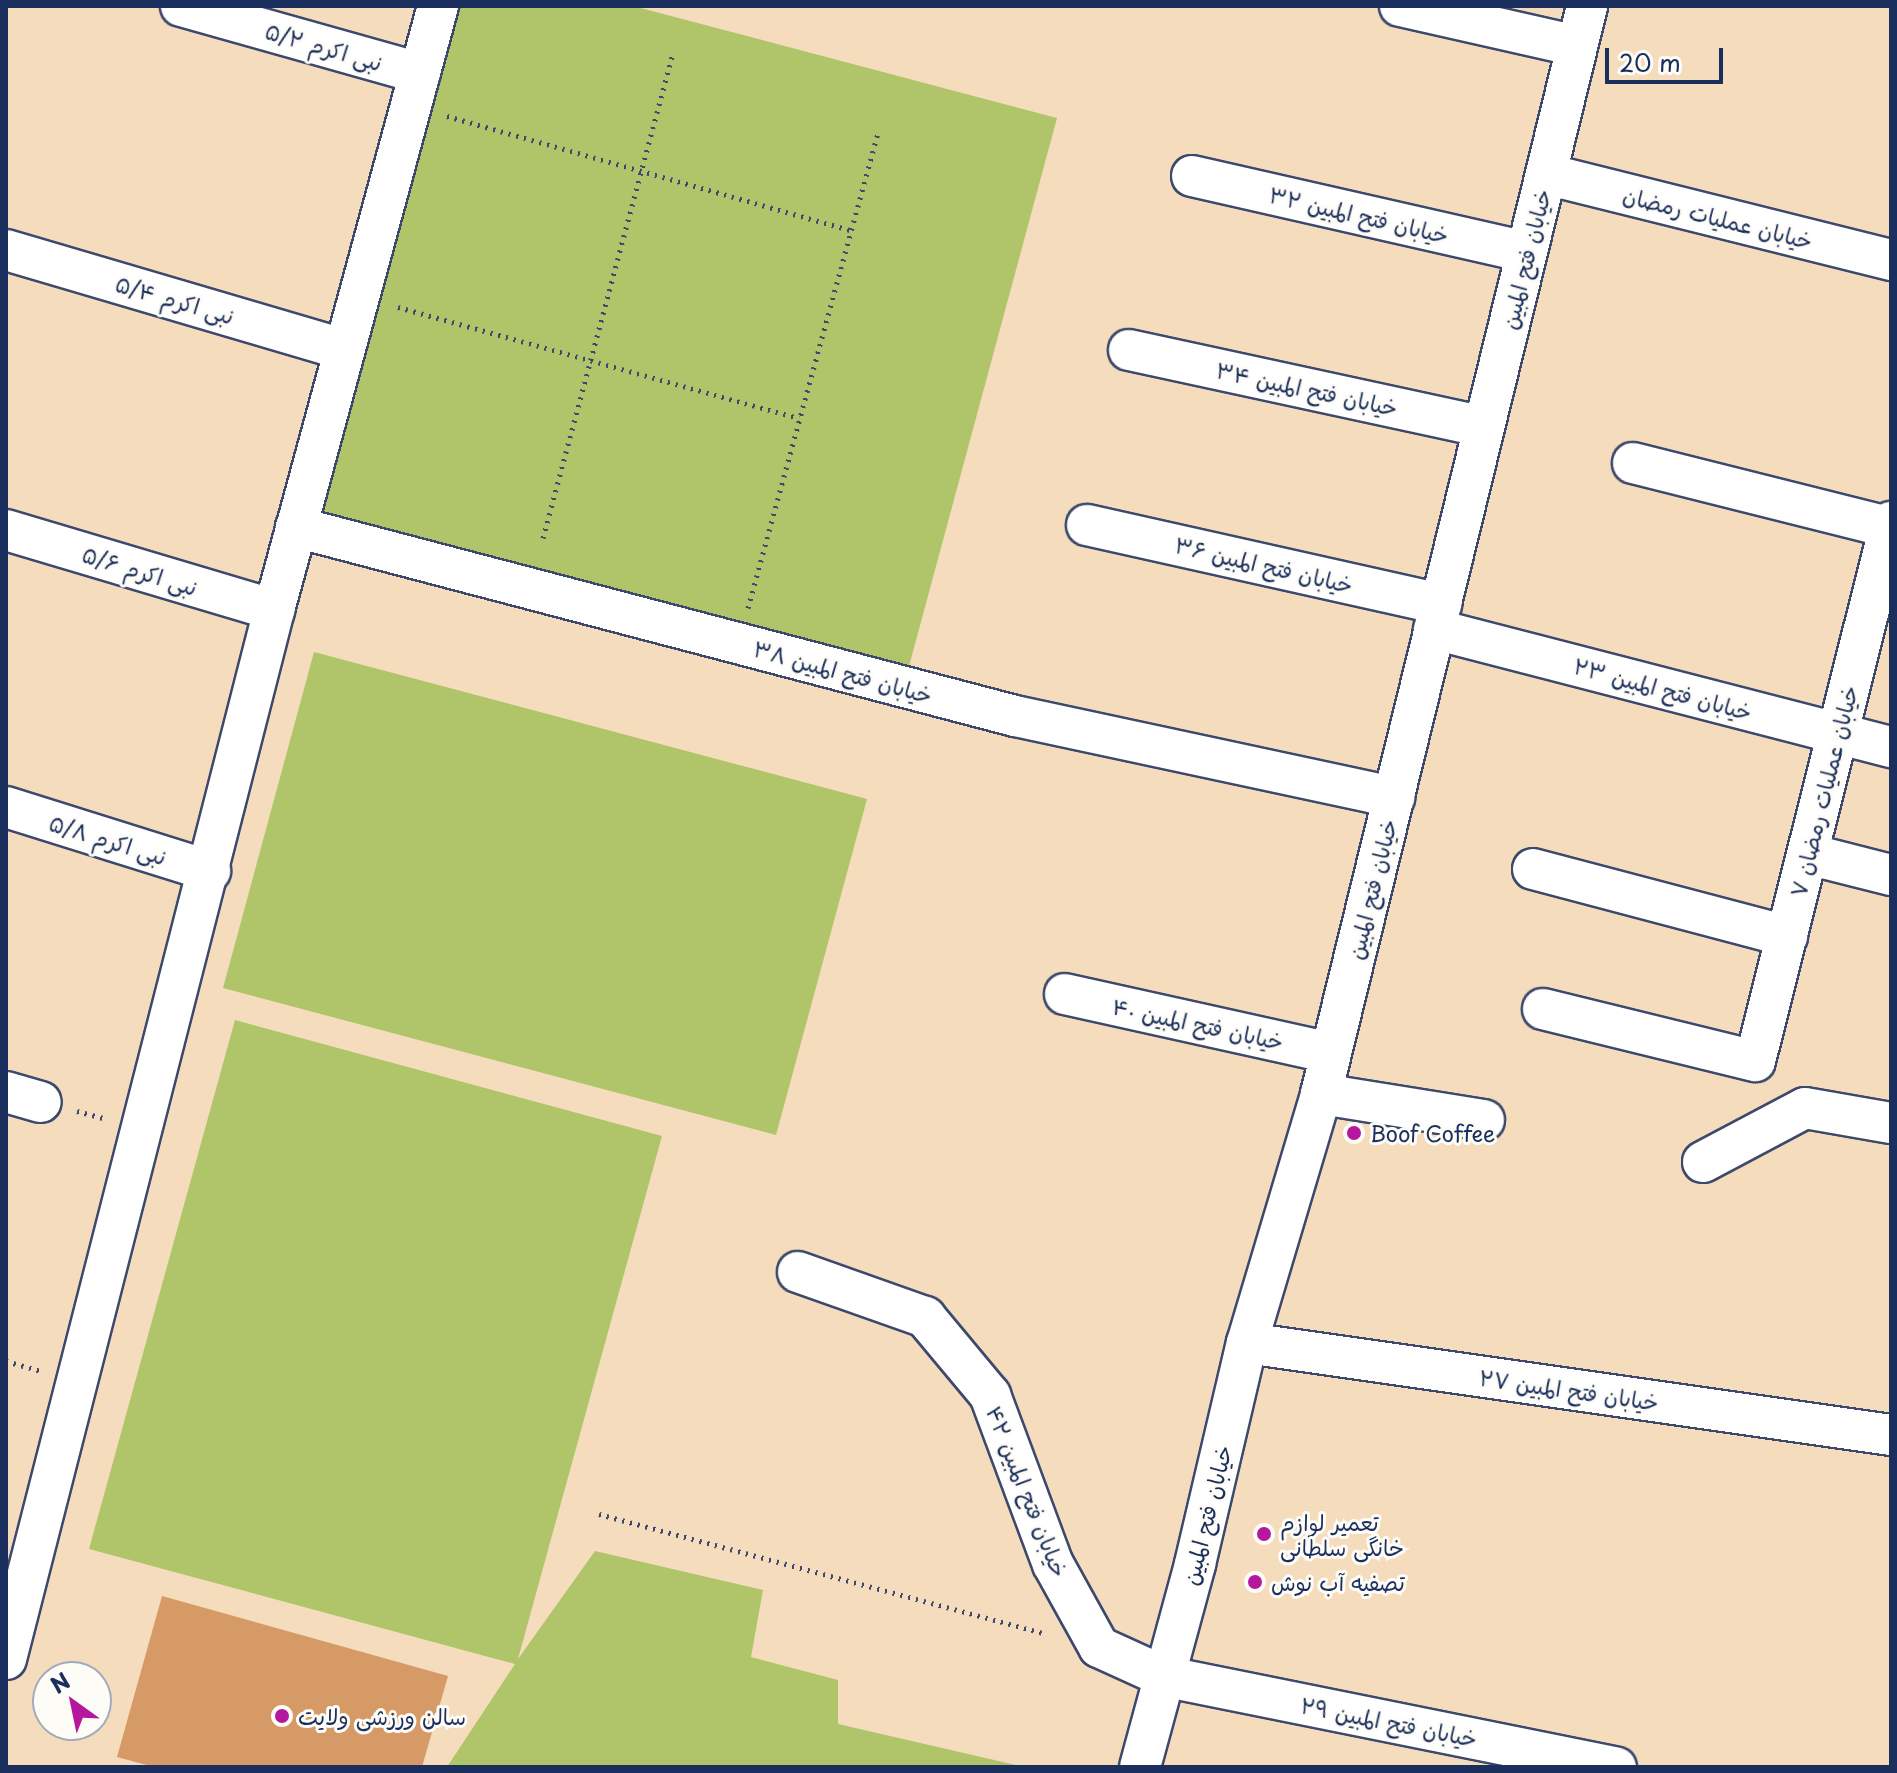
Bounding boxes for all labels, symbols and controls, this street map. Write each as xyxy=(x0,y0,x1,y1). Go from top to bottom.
street label: نبی اکرم ۵/۲ xyxy=(262,17,386,75)
scale bar xyxy=(1609,32,1727,82)
text: 20 m xyxy=(1619,44,1681,80)
street label: خیابان فتح المبین ۳۲ xyxy=(1267,180,1451,248)
street label: خیابان عملیات رمضان xyxy=(1620,181,1816,253)
street label: خیابان فتح المبین xyxy=(1495,186,1555,332)
street label: نبی اکرم ۵/۴ xyxy=(113,269,237,329)
street label: خیابان فتح المبین ۳۴ xyxy=(1214,356,1400,420)
street label: خیابان فتح المبین ۳۶ xyxy=(1172,531,1356,597)
street label: نبی اکرم ۵/۶ xyxy=(79,540,201,600)
street label: خیابان فتح المبین ۳۸ xyxy=(751,634,935,708)
street label: خیابان فتح المبین ۲۳ xyxy=(1571,652,1755,724)
street label: خیابان عملیات رمضان ۷ xyxy=(1784,682,1862,900)
street label: نبی اکرم ۵/۸ xyxy=(46,809,170,869)
street label: خیابان فتح المبین xyxy=(1341,816,1401,962)
street label: خیابان فتح المبین ۴۰ xyxy=(1110,992,1286,1054)
place label: Boof Coffee xyxy=(1370,1120,1495,1146)
marker: Boof Coffee xyxy=(1345,1124,1363,1142)
street label: خیابان فتح المبین ۲۷ xyxy=(1478,1363,1660,1415)
street label: خیابان فتح المبین ۴۲ xyxy=(982,1402,1074,1580)
street label: خیابان فتح المبین xyxy=(1176,1442,1236,1588)
place label: تعمیر لوازم خانگی سلطانی xyxy=(1280,1508,1404,1560)
marker: تعمیر لوازم خانگی سلطانی xyxy=(1255,1525,1273,1543)
place label: تصفیه آب نوش xyxy=(1271,1569,1405,1595)
marker: تصفیه آب نوش xyxy=(1246,1573,1264,1591)
north arrow xyxy=(32,1661,112,1741)
text: N xyxy=(43,1664,76,1701)
street label: خیابان فتح المبین ۲۹ xyxy=(1298,1691,1480,1751)
place label: سالن ورزشی ولایت xyxy=(298,1703,466,1729)
marker: سالن ورزشی ولایت xyxy=(273,1707,291,1725)

